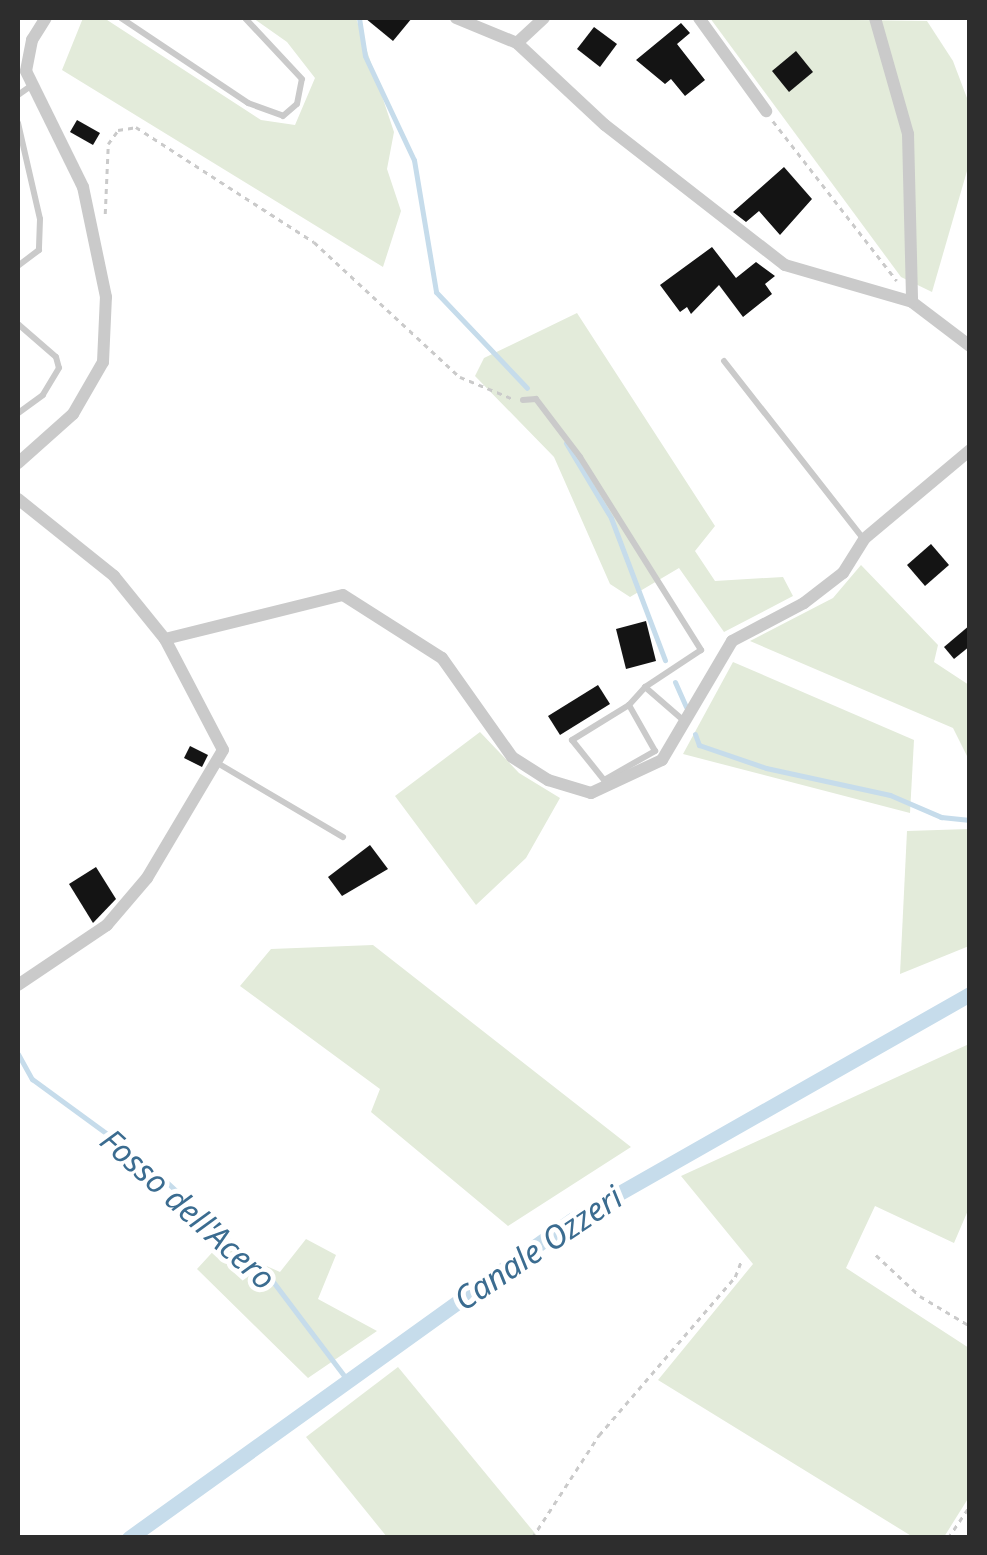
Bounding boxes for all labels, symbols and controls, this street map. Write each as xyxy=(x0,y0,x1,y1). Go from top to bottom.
water label: Fosso dell'Acero xyxy=(93,1121,283,1297)
water label: Canale Ozzeri xyxy=(447,1178,629,1318)

